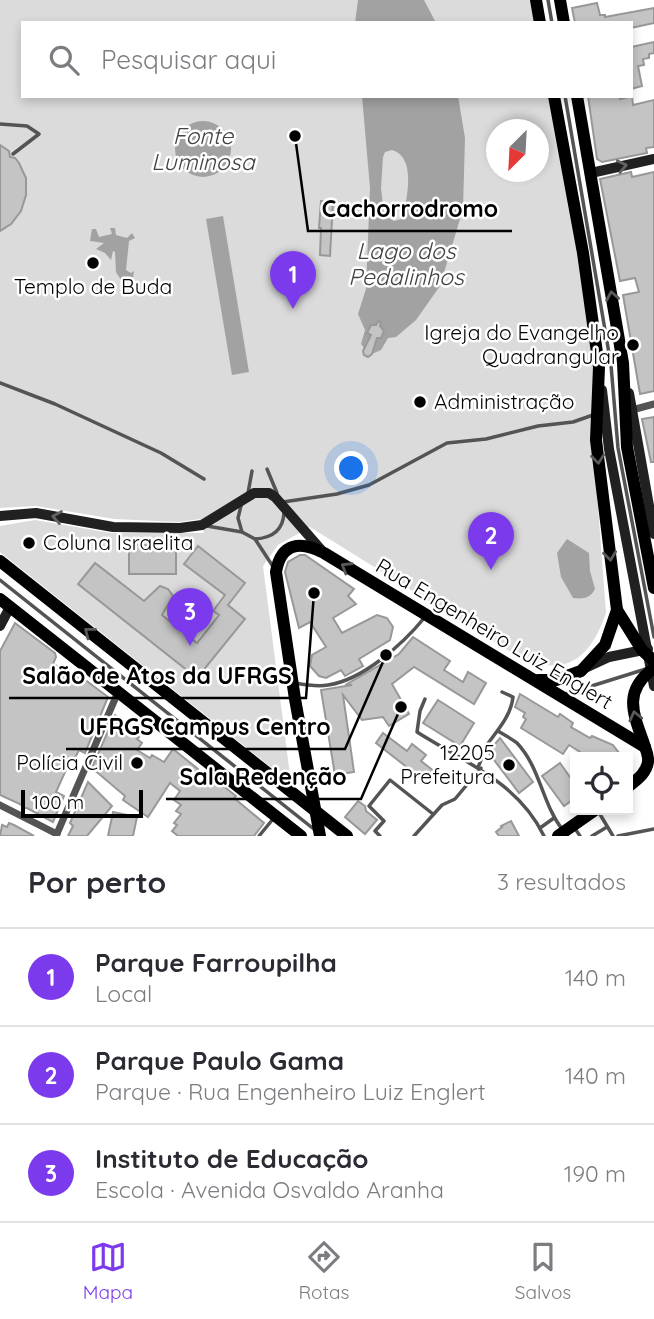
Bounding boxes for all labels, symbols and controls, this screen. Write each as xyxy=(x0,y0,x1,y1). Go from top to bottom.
search box xyxy=(21,21,633,98)
icon: search xyxy=(45,41,83,79)
text: Pesquisar aqui xyxy=(101,43,276,76)
north arrow xyxy=(486,119,549,182)
water label: Fonte Luminosa xyxy=(151,121,256,176)
one-way arrow xyxy=(616,160,628,175)
callout: Cachorrodromo xyxy=(308,187,512,231)
text: Cachorrodromo xyxy=(322,194,498,223)
water label: Lago dos Pedalinhos xyxy=(348,236,466,291)
pin: 1 xyxy=(270,251,316,309)
marker: Templo de Buda xyxy=(85,255,101,271)
place label: Templo de Buda xyxy=(14,273,172,299)
one-way arrow xyxy=(605,290,620,302)
place label: Igreja do Evangelho Quadrangular xyxy=(424,319,619,369)
marker: Igreja do Evangelho Quadrangular xyxy=(625,337,641,353)
place label: Administração xyxy=(434,388,574,414)
marker: Administração xyxy=(412,394,428,410)
your location xyxy=(334,451,368,485)
one-way arrow xyxy=(590,454,605,465)
one-way arrow xyxy=(51,510,63,525)
pin: 2 xyxy=(468,512,514,570)
place label: Coluna Israelita xyxy=(43,529,193,555)
marker: Coluna Israelita xyxy=(21,535,37,551)
one-way arrow xyxy=(603,550,618,562)
street label: Rua Engenheiro Luiz Englert xyxy=(371,552,618,714)
one-way arrow xyxy=(340,562,353,575)
pin: 3 xyxy=(167,588,213,646)
one-way arrow xyxy=(84,627,96,640)
callout: Salão de Atos da UFRGS xyxy=(9,654,306,698)
text: Salão de Atos da UFRGS xyxy=(22,661,292,690)
callout: UFRGS Campus Centro xyxy=(66,705,345,749)
one-way arrow xyxy=(629,710,643,722)
text: UFRGS Campus Centro xyxy=(79,712,331,741)
place label: 12205 Prefeitura xyxy=(400,739,495,789)
place label: Polícia Civil xyxy=(16,749,123,775)
map controls xyxy=(570,752,633,815)
button: locate xyxy=(570,752,633,815)
marker: Polícia Civil xyxy=(129,755,145,771)
callout: Sala Redenção xyxy=(166,755,361,799)
marker: 12205 Prefeitura xyxy=(501,757,517,773)
text: Sala Redenção xyxy=(179,762,347,791)
scale bar xyxy=(21,787,144,819)
text: 100 m xyxy=(32,790,84,814)
text: Por perto xyxy=(28,863,166,901)
text: 3 resultados xyxy=(497,867,626,896)
text: Parque Farroupilha xyxy=(95,946,337,979)
text: 1 xyxy=(47,963,55,992)
text: 140 m xyxy=(565,963,626,992)
text: Local xyxy=(95,979,152,1008)
text: Parque Paulo Gama xyxy=(95,1044,344,1077)
text: 2 xyxy=(44,1061,58,1090)
text: 140 m xyxy=(565,1061,626,1090)
text: Parque · Rua Engenheiro Luiz Englert xyxy=(95,1077,485,1106)
text: Instituto de Educação xyxy=(95,1142,368,1175)
text: 3 xyxy=(45,1159,57,1188)
text: 190 m xyxy=(564,1159,626,1188)
text: Escola · Avenida Osvaldo Aranha xyxy=(95,1175,444,1204)
tab: Mapa xyxy=(83,1238,133,1304)
tab: Rotas xyxy=(298,1238,349,1304)
tab: Salvos xyxy=(515,1238,571,1304)

